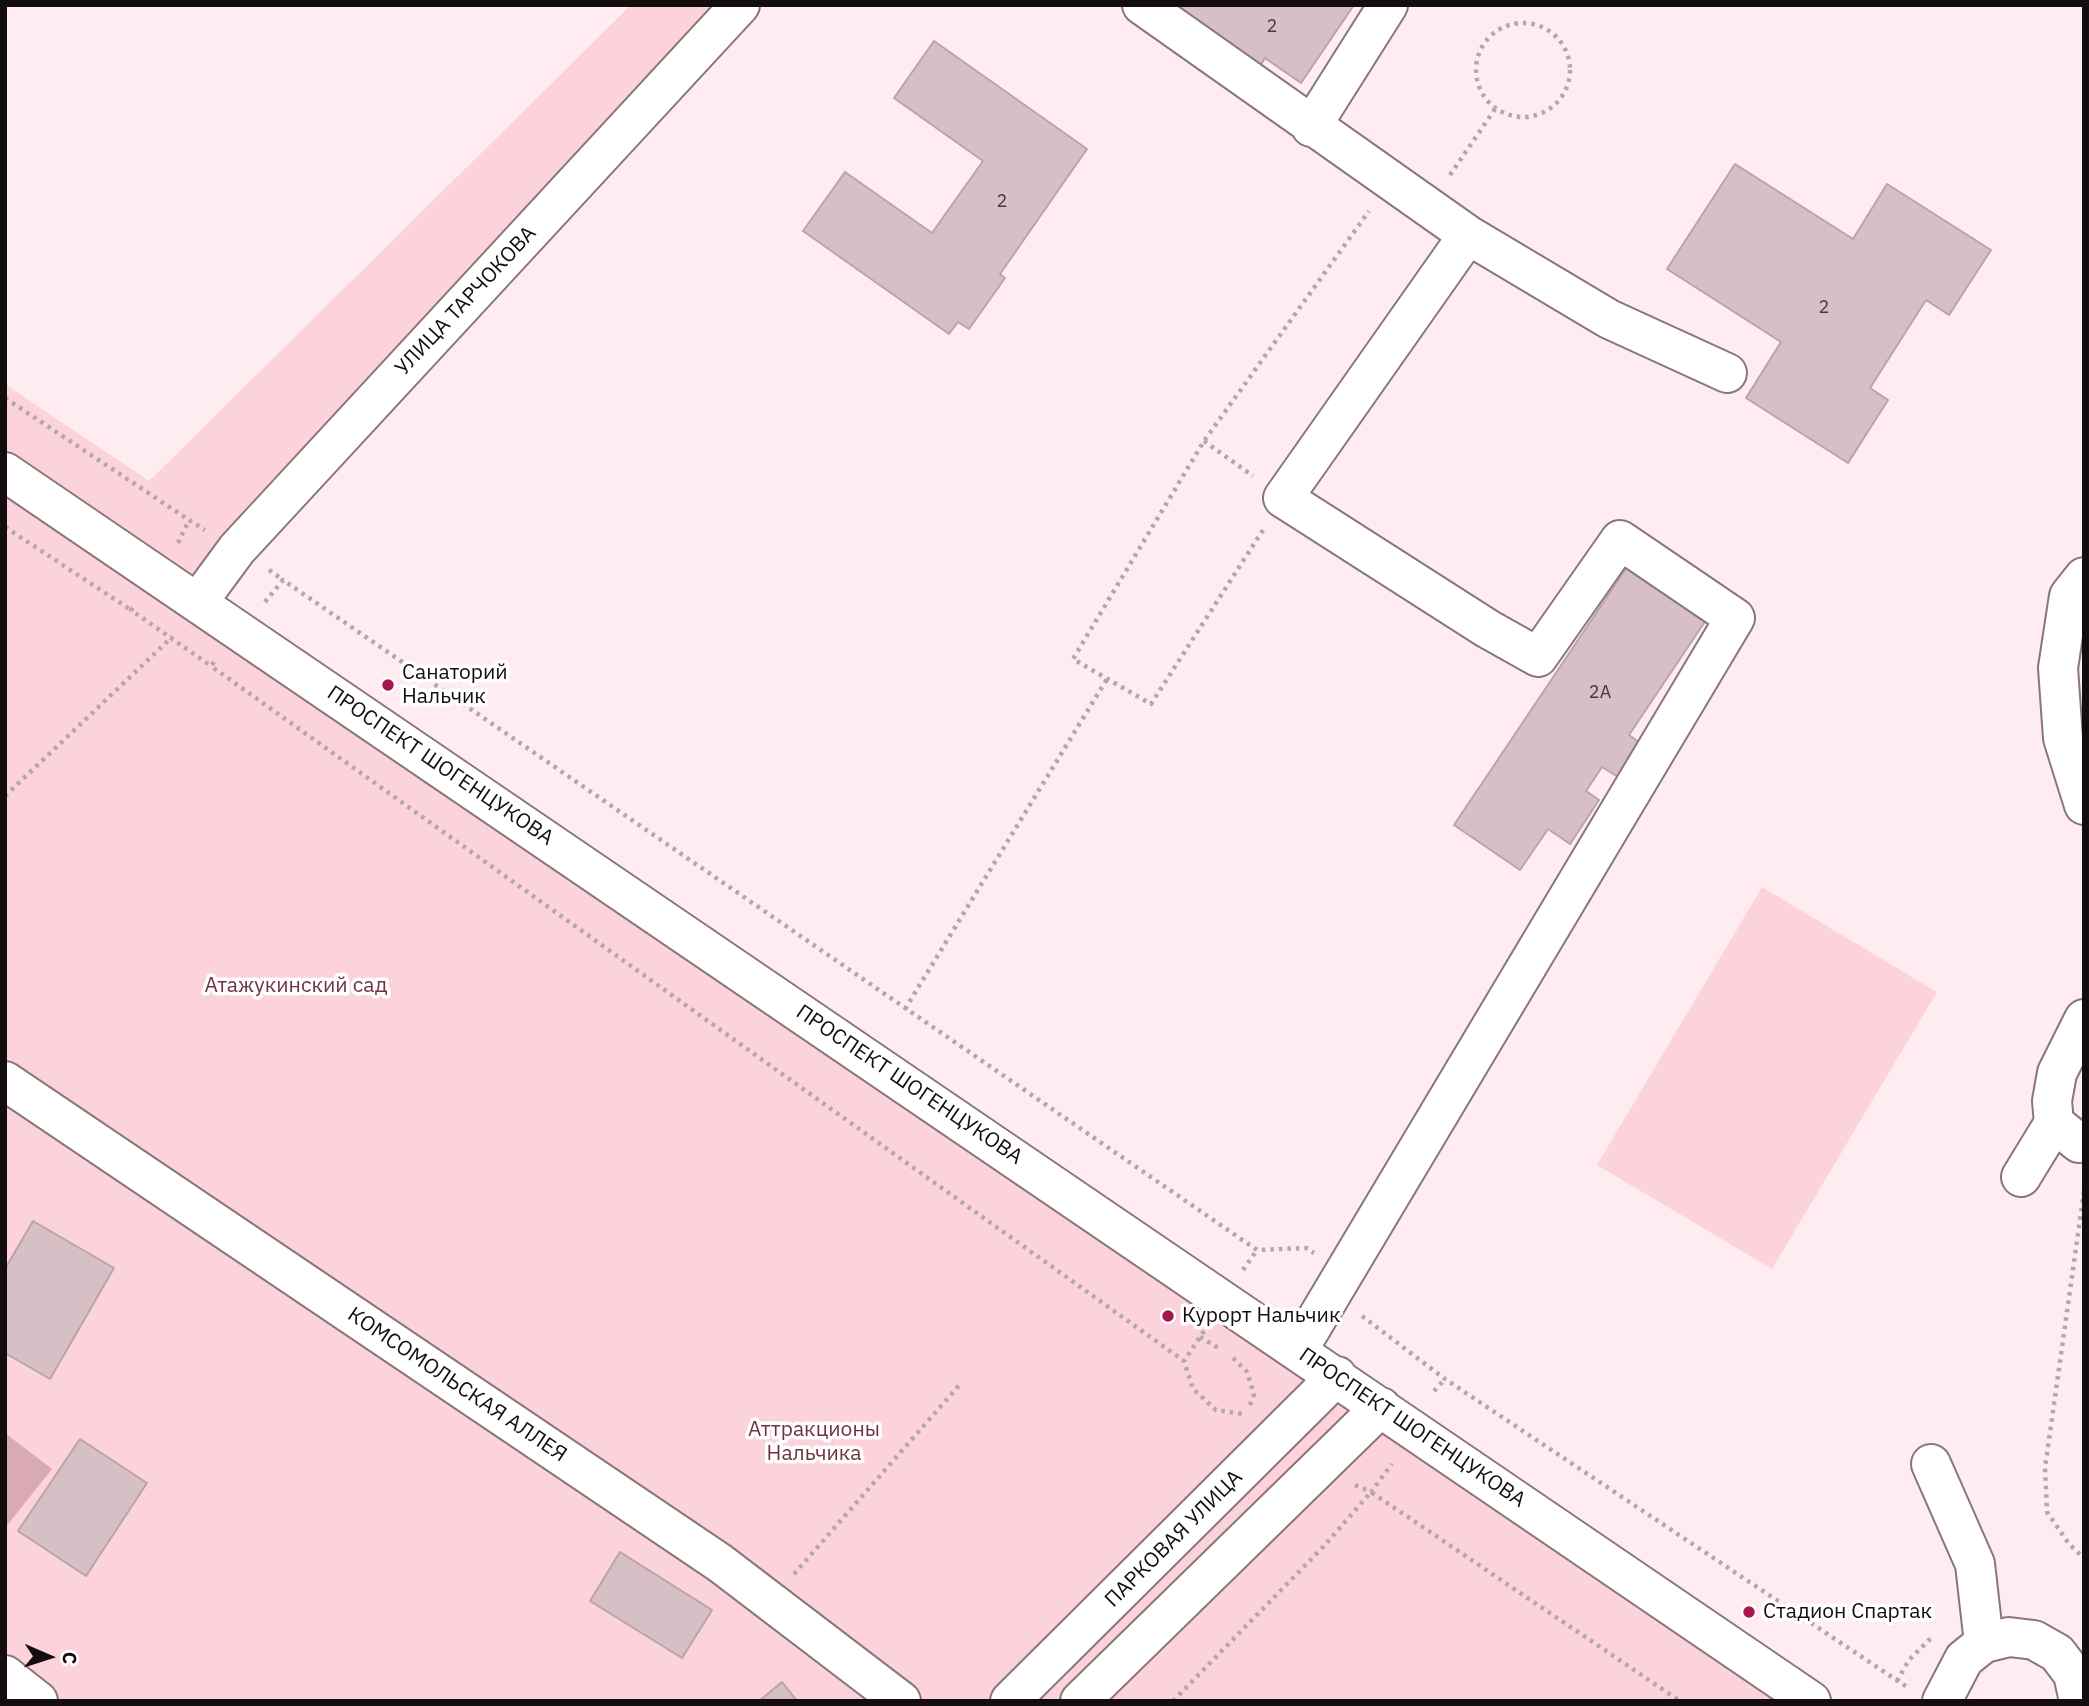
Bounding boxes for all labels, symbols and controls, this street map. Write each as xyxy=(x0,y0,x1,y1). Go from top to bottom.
house number: 2 xyxy=(1267,16,1277,38)
house number: 2 xyxy=(997,191,1007,213)
street label: УЛИЦА ТАРЧОКОВА xyxy=(390,221,542,381)
house number: 2 xyxy=(1819,297,1829,319)
place label: Санаторий Нальчик xyxy=(402,660,508,710)
marker: Санаторий Нальчик xyxy=(380,677,396,693)
street label: ПРОСПЕКТ ШОГЕНЦУКОВА xyxy=(322,681,558,851)
house number: 2А xyxy=(1589,682,1611,704)
park label: Атажукинский сад xyxy=(205,973,387,999)
street label: ПРОСПЕКТ ШОГЕНЦУКОВА xyxy=(791,1000,1027,1170)
street label: КОМСОМОЛЬСКАЯ АЛЛЕЯ xyxy=(343,1302,571,1468)
place label: Курорт Нальчик xyxy=(1182,1303,1340,1329)
marker: Курорт Нальчик xyxy=(1160,1308,1176,1324)
street label: ПРОСПЕКТ ШОГЕНЦУКОВА xyxy=(1294,1343,1530,1513)
park label: Аттракционы Нальчика xyxy=(748,1417,880,1467)
street label: ПАРКОВАЯ УЛИЦА xyxy=(1100,1465,1248,1613)
place label: Стадион Спартак xyxy=(1763,1599,1932,1625)
marker: Стадион Спартак xyxy=(1741,1604,1757,1620)
north arrow xyxy=(14,1622,84,1692)
text: С xyxy=(58,1651,82,1665)

